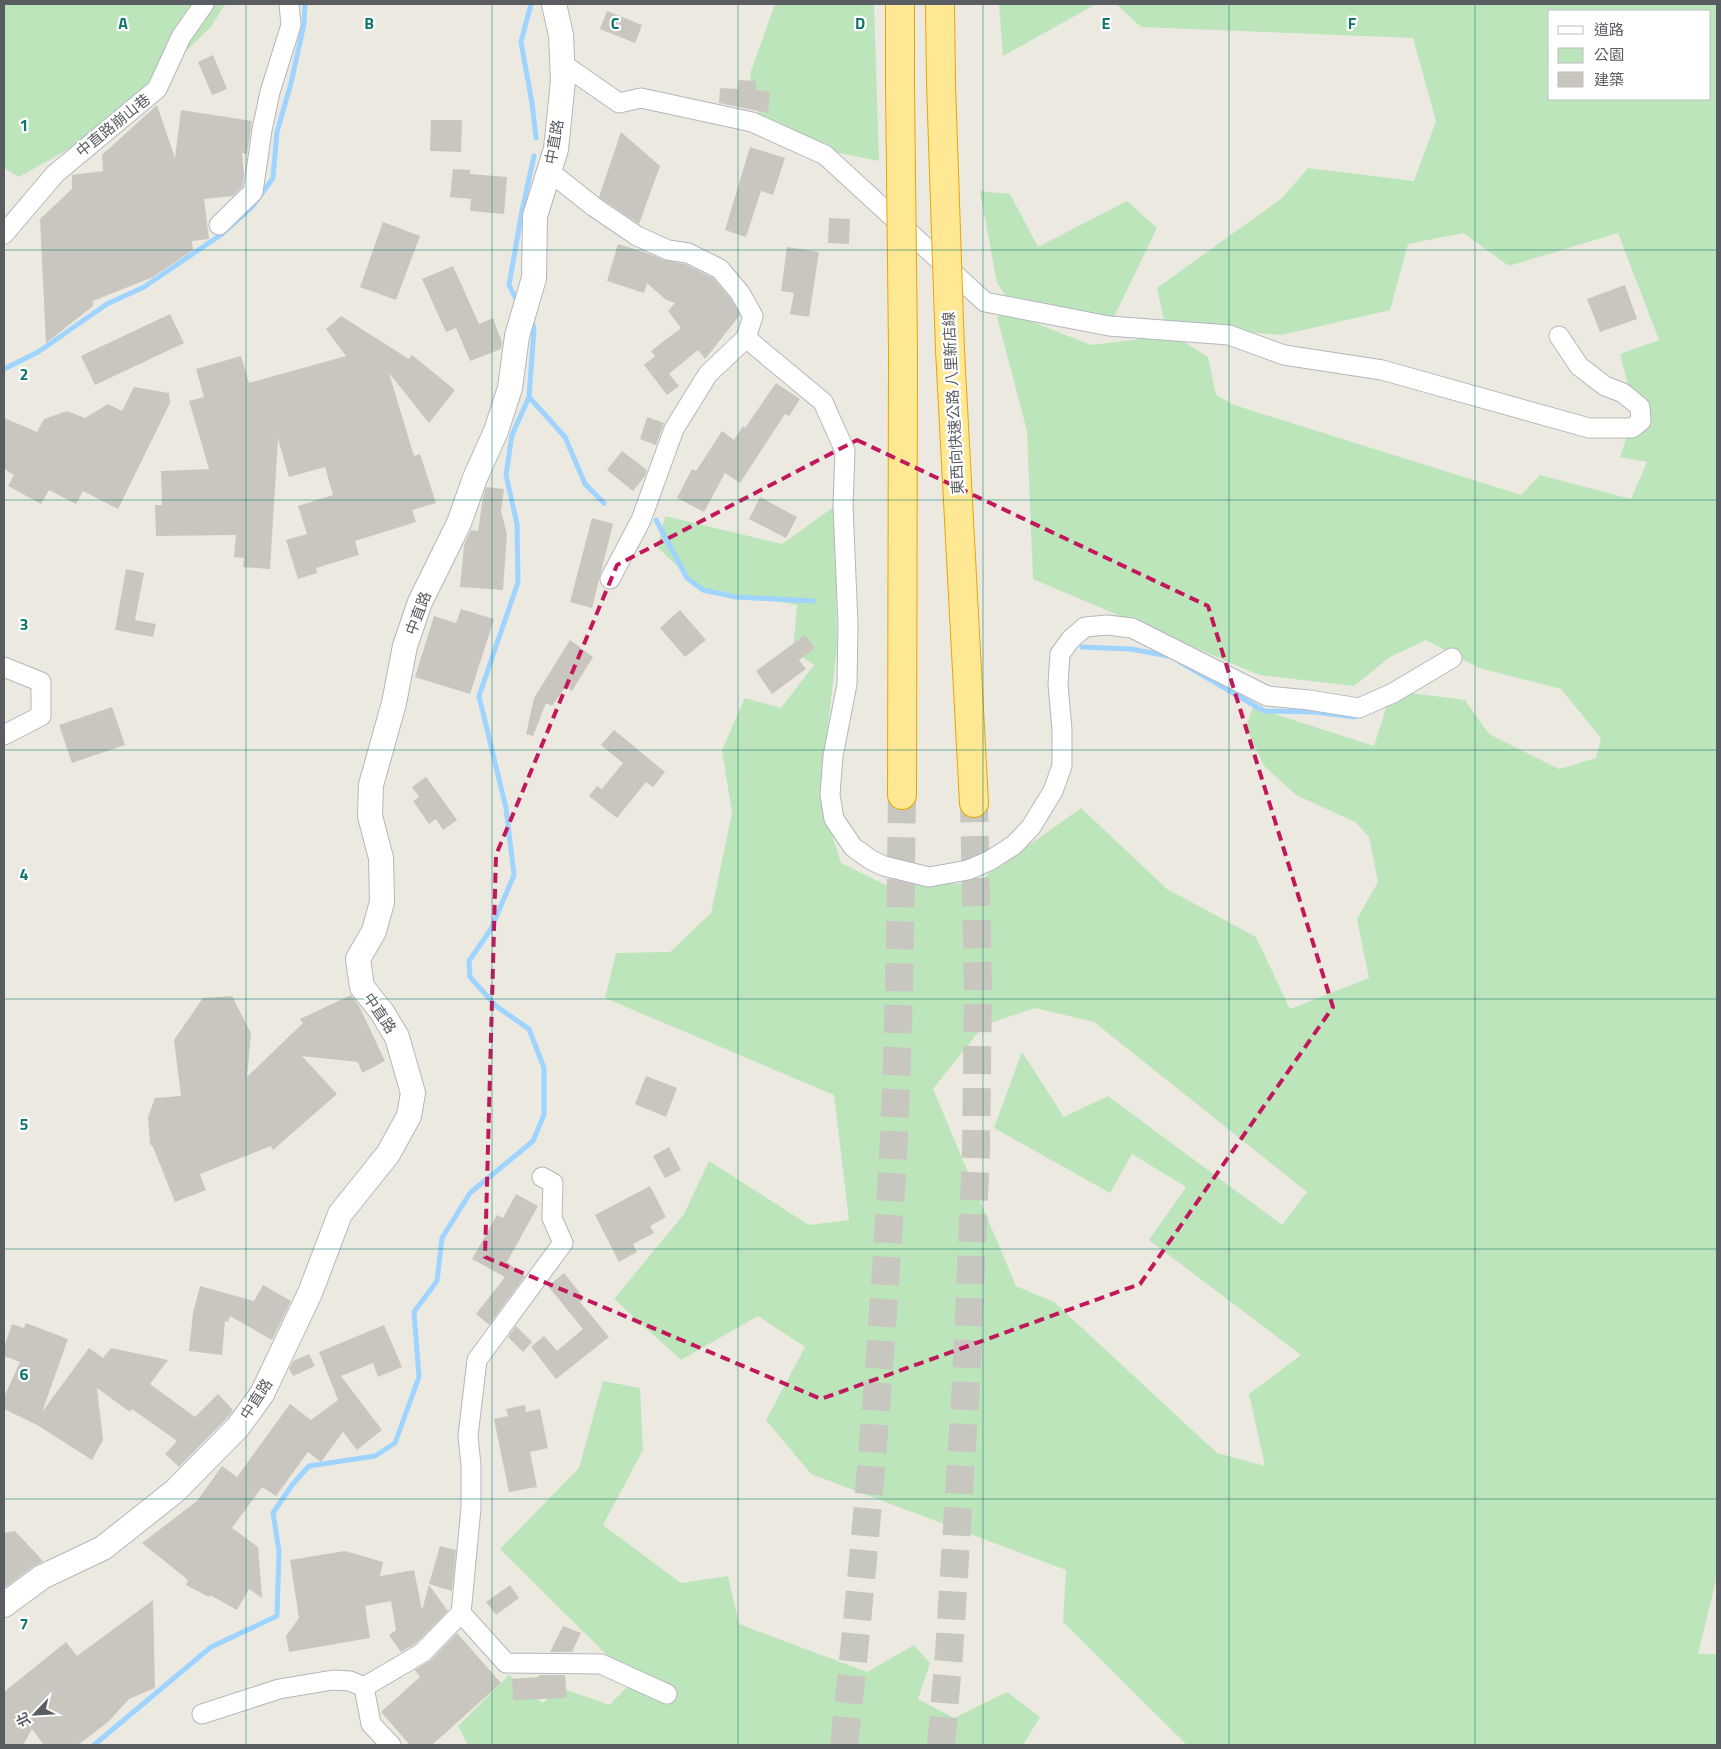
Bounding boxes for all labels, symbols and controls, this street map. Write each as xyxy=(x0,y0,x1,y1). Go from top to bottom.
legend xyxy=(1548,10,1711,100)
text: A xyxy=(118,11,128,35)
text: B xyxy=(364,11,374,35)
text: C xyxy=(611,11,620,35)
text: D xyxy=(855,11,865,35)
text: E xyxy=(1102,11,1111,35)
text: F xyxy=(1348,11,1357,35)
text: 道路 xyxy=(1594,18,1624,41)
text: 公園 xyxy=(1594,43,1624,66)
text: 建築 xyxy=(1594,68,1624,91)
street label: 中直路崩山巷 xyxy=(71,88,155,162)
text: 1 xyxy=(20,113,28,137)
street label: 中直路 xyxy=(539,118,569,166)
street label: 東西向快速公路 八里新店線 xyxy=(937,311,969,495)
text: 2 xyxy=(20,362,28,386)
street label: 中直路 xyxy=(399,588,437,638)
text: 3 xyxy=(20,612,28,636)
text: 4 xyxy=(20,862,29,886)
street label: 中直路 xyxy=(358,988,402,1038)
text: 5 xyxy=(20,1112,29,1136)
text: 6 xyxy=(20,1362,29,1386)
street label: 中直路 xyxy=(234,1374,278,1424)
text: 7 xyxy=(20,1612,28,1636)
north arrow xyxy=(10,1689,60,1739)
text: 北 xyxy=(10,1709,35,1730)

